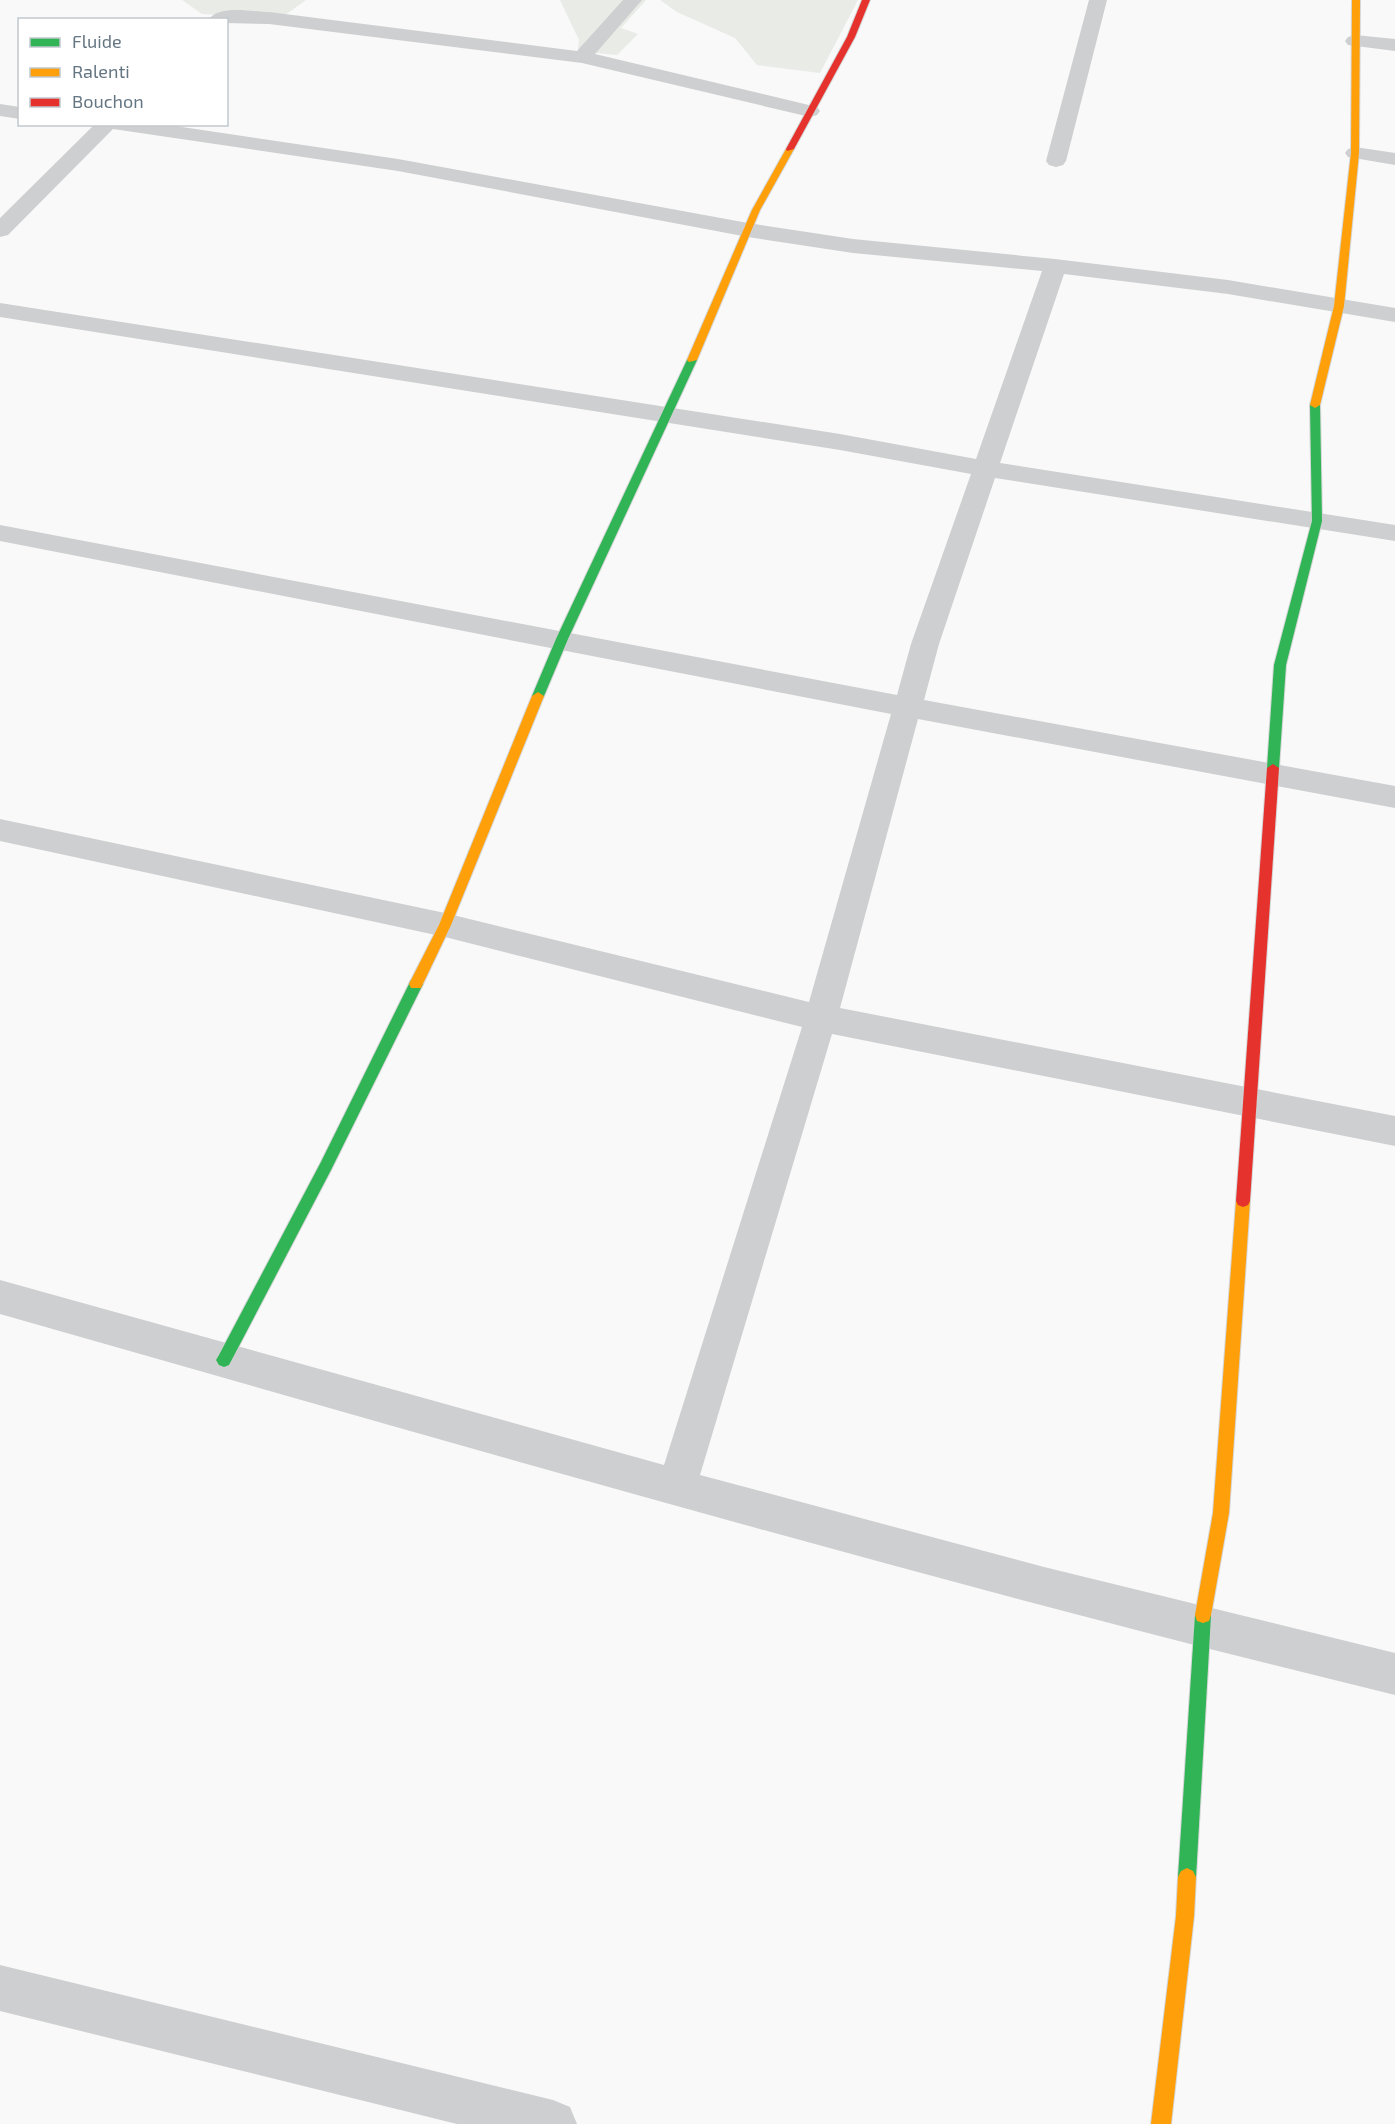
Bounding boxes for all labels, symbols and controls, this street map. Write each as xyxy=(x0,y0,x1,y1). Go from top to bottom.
legend xyxy=(18,18,228,126)
text: Fluide xyxy=(72,30,122,52)
text: Ralenti xyxy=(72,60,130,82)
text: Bouchon xyxy=(72,90,144,112)

